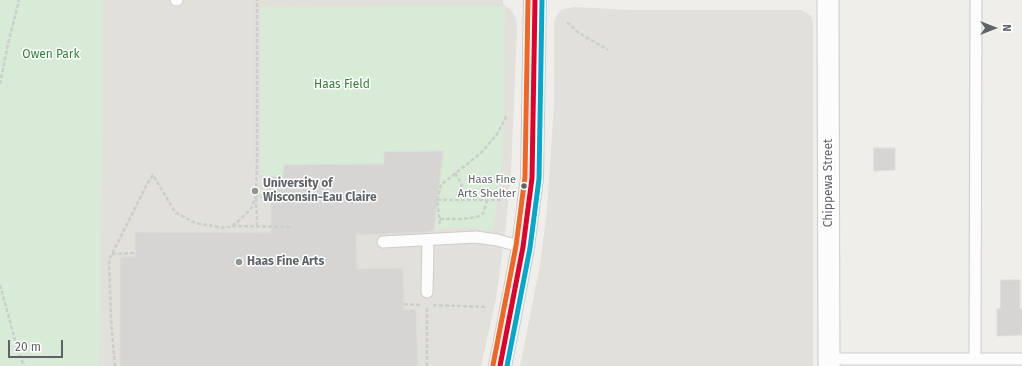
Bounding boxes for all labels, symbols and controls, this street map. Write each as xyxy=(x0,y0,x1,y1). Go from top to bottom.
north arrow xyxy=(974,8,1014,48)
text: N xyxy=(1000,24,1013,32)
park label: Owen Park xyxy=(22,48,80,62)
park label: Haas Field xyxy=(314,78,370,92)
street label: Chippewa Street xyxy=(822,139,836,227)
place label: Haas Fine Arts Shelter xyxy=(458,173,516,199)
place label: University of Wisconsin-Eau Claire xyxy=(263,177,377,205)
marker: Haas Fine Arts Shelter xyxy=(519,181,529,191)
marker: University of Wisconsin-Eau Claire xyxy=(250,186,260,196)
place label: Haas Fine Arts xyxy=(247,255,324,269)
marker: Haas Fine Arts xyxy=(234,257,244,267)
scale bar xyxy=(10,332,65,358)
text: 20 m xyxy=(15,340,41,354)

